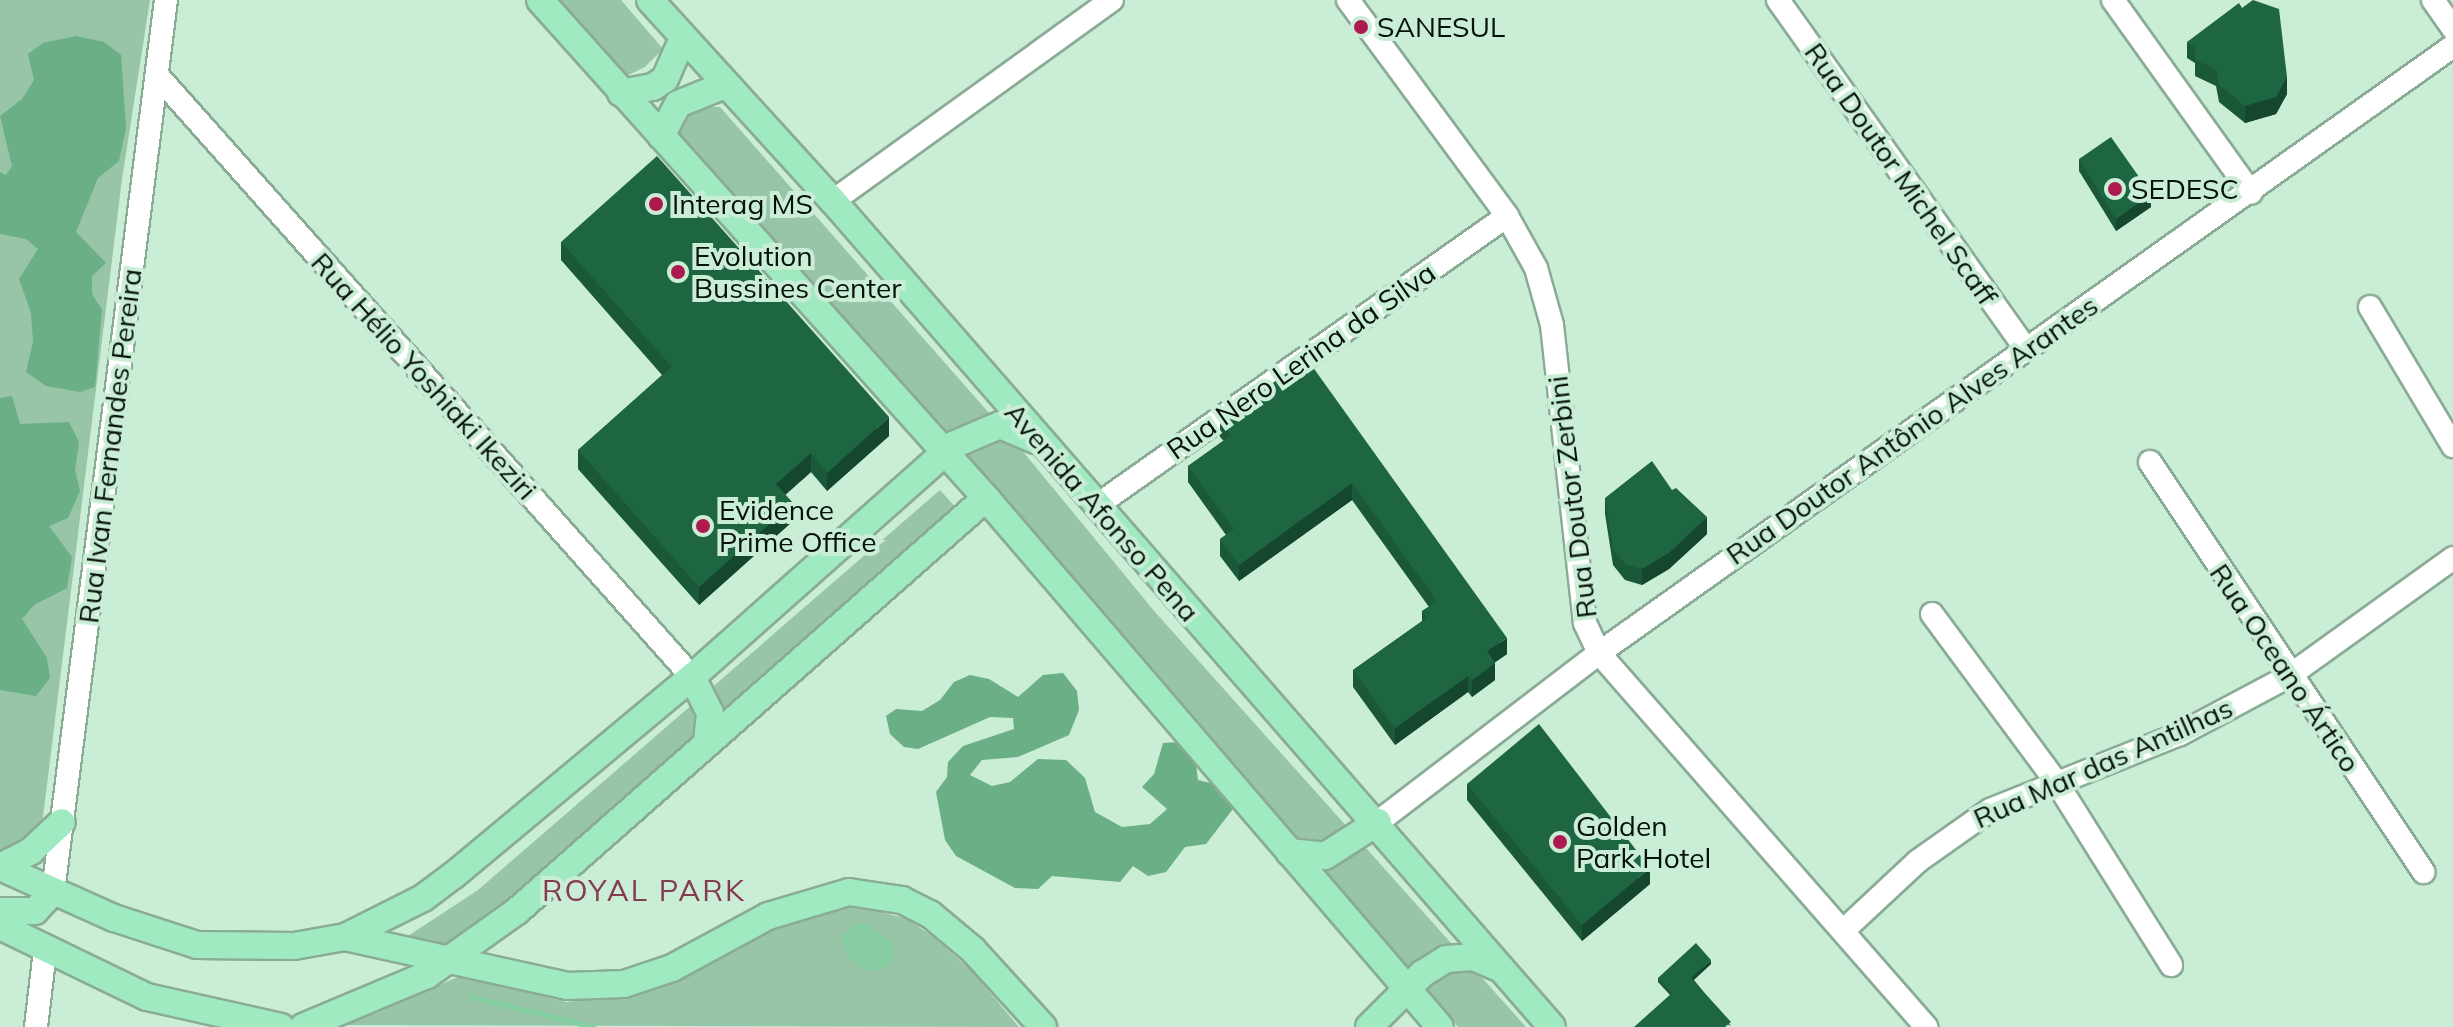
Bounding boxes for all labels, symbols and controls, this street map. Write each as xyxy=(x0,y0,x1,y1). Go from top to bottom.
place label: SANESUL xyxy=(1377,10,1505,44)
marker: SANESUL xyxy=(1352,18,1370,36)
street label: Rua Doutor Michel Scaff xyxy=(1798,36,2004,312)
place label: SEDESC xyxy=(2131,172,2239,206)
marker: SEDESC xyxy=(2106,180,2124,198)
place label: Interag MS xyxy=(672,187,813,221)
marker: Interag MS xyxy=(647,195,665,213)
place label: Evolution Bussines Center xyxy=(694,239,901,305)
street label: Rua Hélio Yoshiaki Ikeziri xyxy=(304,246,544,506)
street label: Rua Nero Lerina da Silva xyxy=(1160,256,1442,466)
marker: Evolution Bussines Center xyxy=(669,263,687,281)
street label: Rua Ivan Fernandes Pereira xyxy=(72,267,148,625)
street label: Rua Doutor Antônio Alves Arantes xyxy=(1720,288,2104,572)
street label: Rua Doutor Zerbini xyxy=(1540,374,1604,620)
street label: Avenida Afonso Pena xyxy=(998,396,1206,628)
place label: Evidence Prime Office xyxy=(719,493,876,559)
marker: Evidence Prime Office xyxy=(694,517,712,535)
street label: Rua Oceano Ártico xyxy=(2203,557,2367,779)
street label: Rua Mar das Antilhas xyxy=(1968,691,2238,835)
place label: Golden Park Hotel xyxy=(1576,809,1711,875)
marker: Golden Park Hotel xyxy=(1551,833,1569,851)
district label: ROYAL PARK xyxy=(542,872,746,908)

